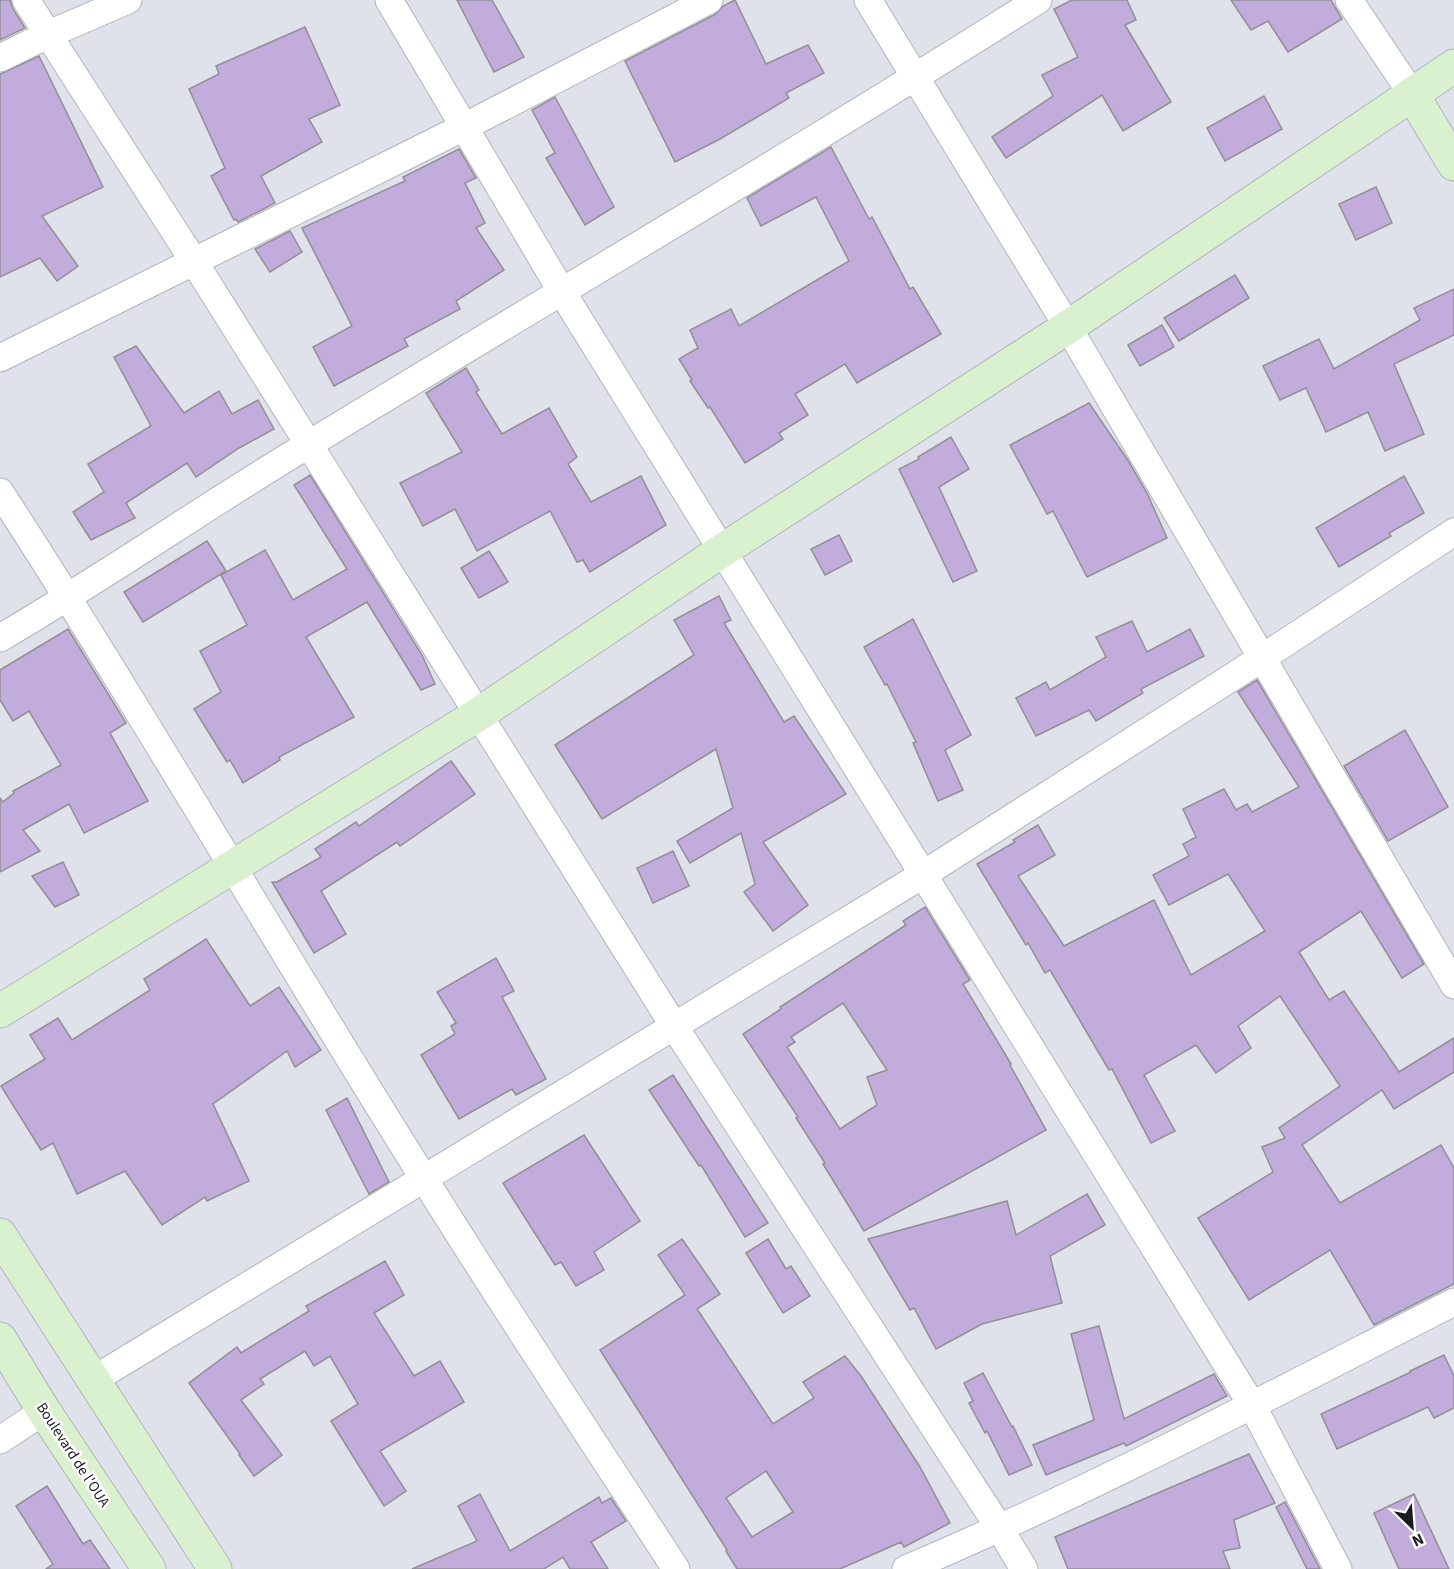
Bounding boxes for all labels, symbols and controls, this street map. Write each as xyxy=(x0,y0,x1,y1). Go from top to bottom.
street label: Boulevard de l'OUA xyxy=(31,1399,115,1512)
north arrow xyxy=(1382,1497,1442,1557)
text: N xyxy=(1408,1527,1427,1552)

